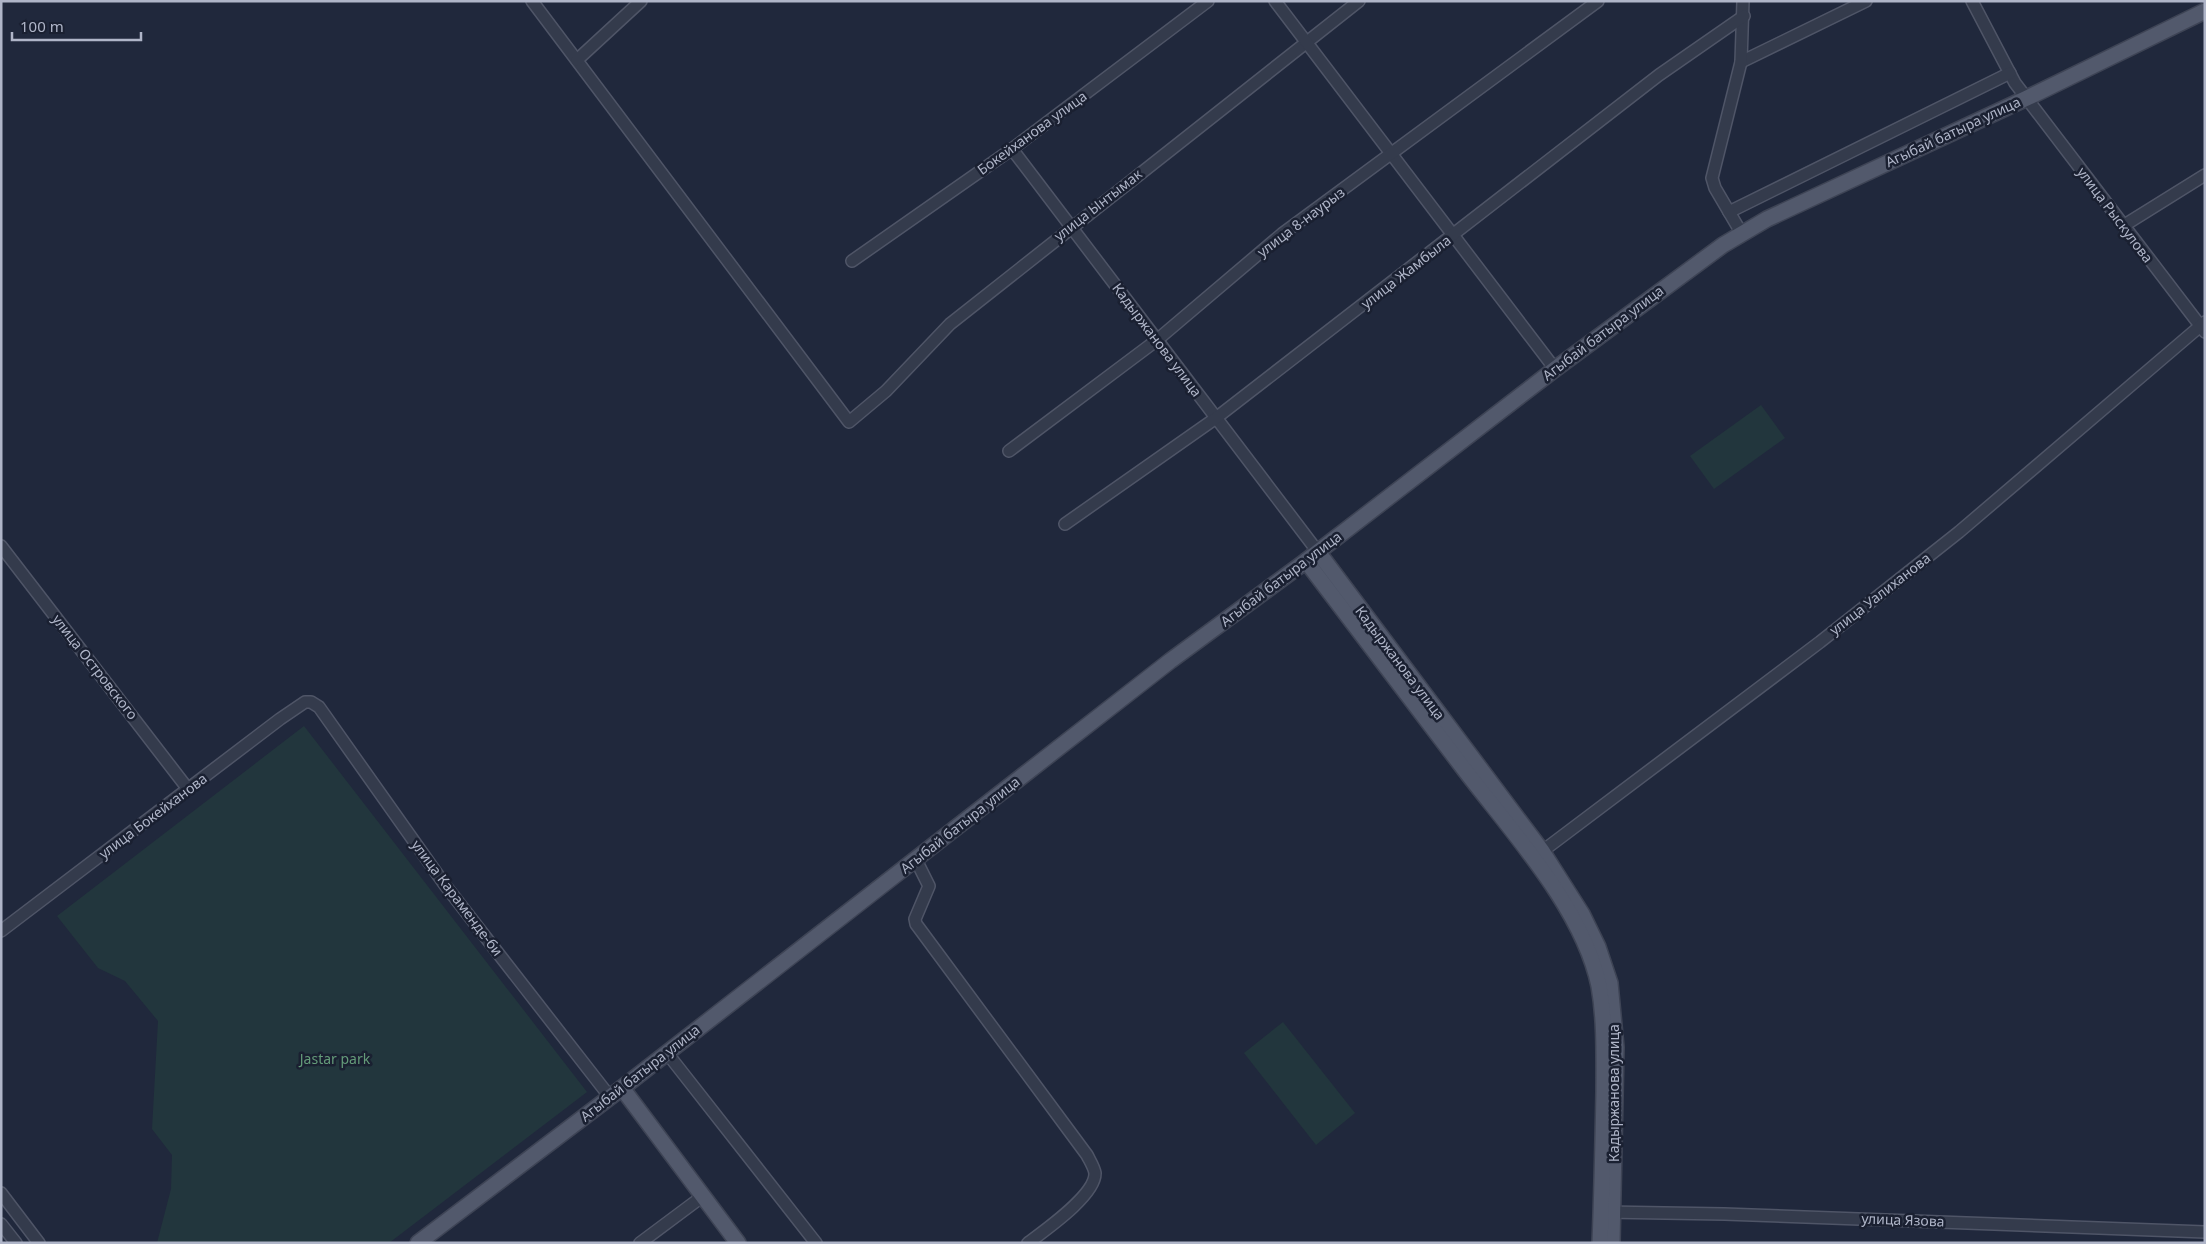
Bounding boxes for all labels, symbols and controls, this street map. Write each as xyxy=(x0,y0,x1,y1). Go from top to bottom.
scale bar xyxy=(12,10,141,42)
text: 100 m xyxy=(20,16,64,36)
street label: Бокейханова улица xyxy=(973,86,1090,179)
street label: Агыбай батыра улица xyxy=(1882,92,2023,171)
street label: улица Рыскулова xyxy=(2073,163,2158,267)
street label: улица Ынтымак xyxy=(1050,164,1146,245)
street label: улица 8-наурыз xyxy=(1253,182,1349,261)
street label: улица Жамбыла xyxy=(1357,230,1455,313)
street label: Кадыржанова улица xyxy=(1108,279,1206,400)
street label: Агыбай батыра улица xyxy=(1538,281,1667,384)
street label: Агыбай батыра улица xyxy=(1216,527,1345,630)
street label: улица Уалиханова xyxy=(1825,548,1934,639)
street label: Кадыржанова улица xyxy=(1351,602,1449,723)
street label: улица Островского xyxy=(48,610,143,723)
street label: улица Бокейханова xyxy=(95,769,211,863)
street label: Агыбай батыра улица xyxy=(896,772,1023,877)
street label: улица Караменде-би xyxy=(407,836,507,960)
street label: Агыбай батыра улица xyxy=(576,1020,703,1125)
street label: Кадыржанова улица xyxy=(1604,1024,1623,1162)
park label: Jastar park xyxy=(298,1049,371,1068)
street label: улица Язова xyxy=(1861,1209,1945,1230)

